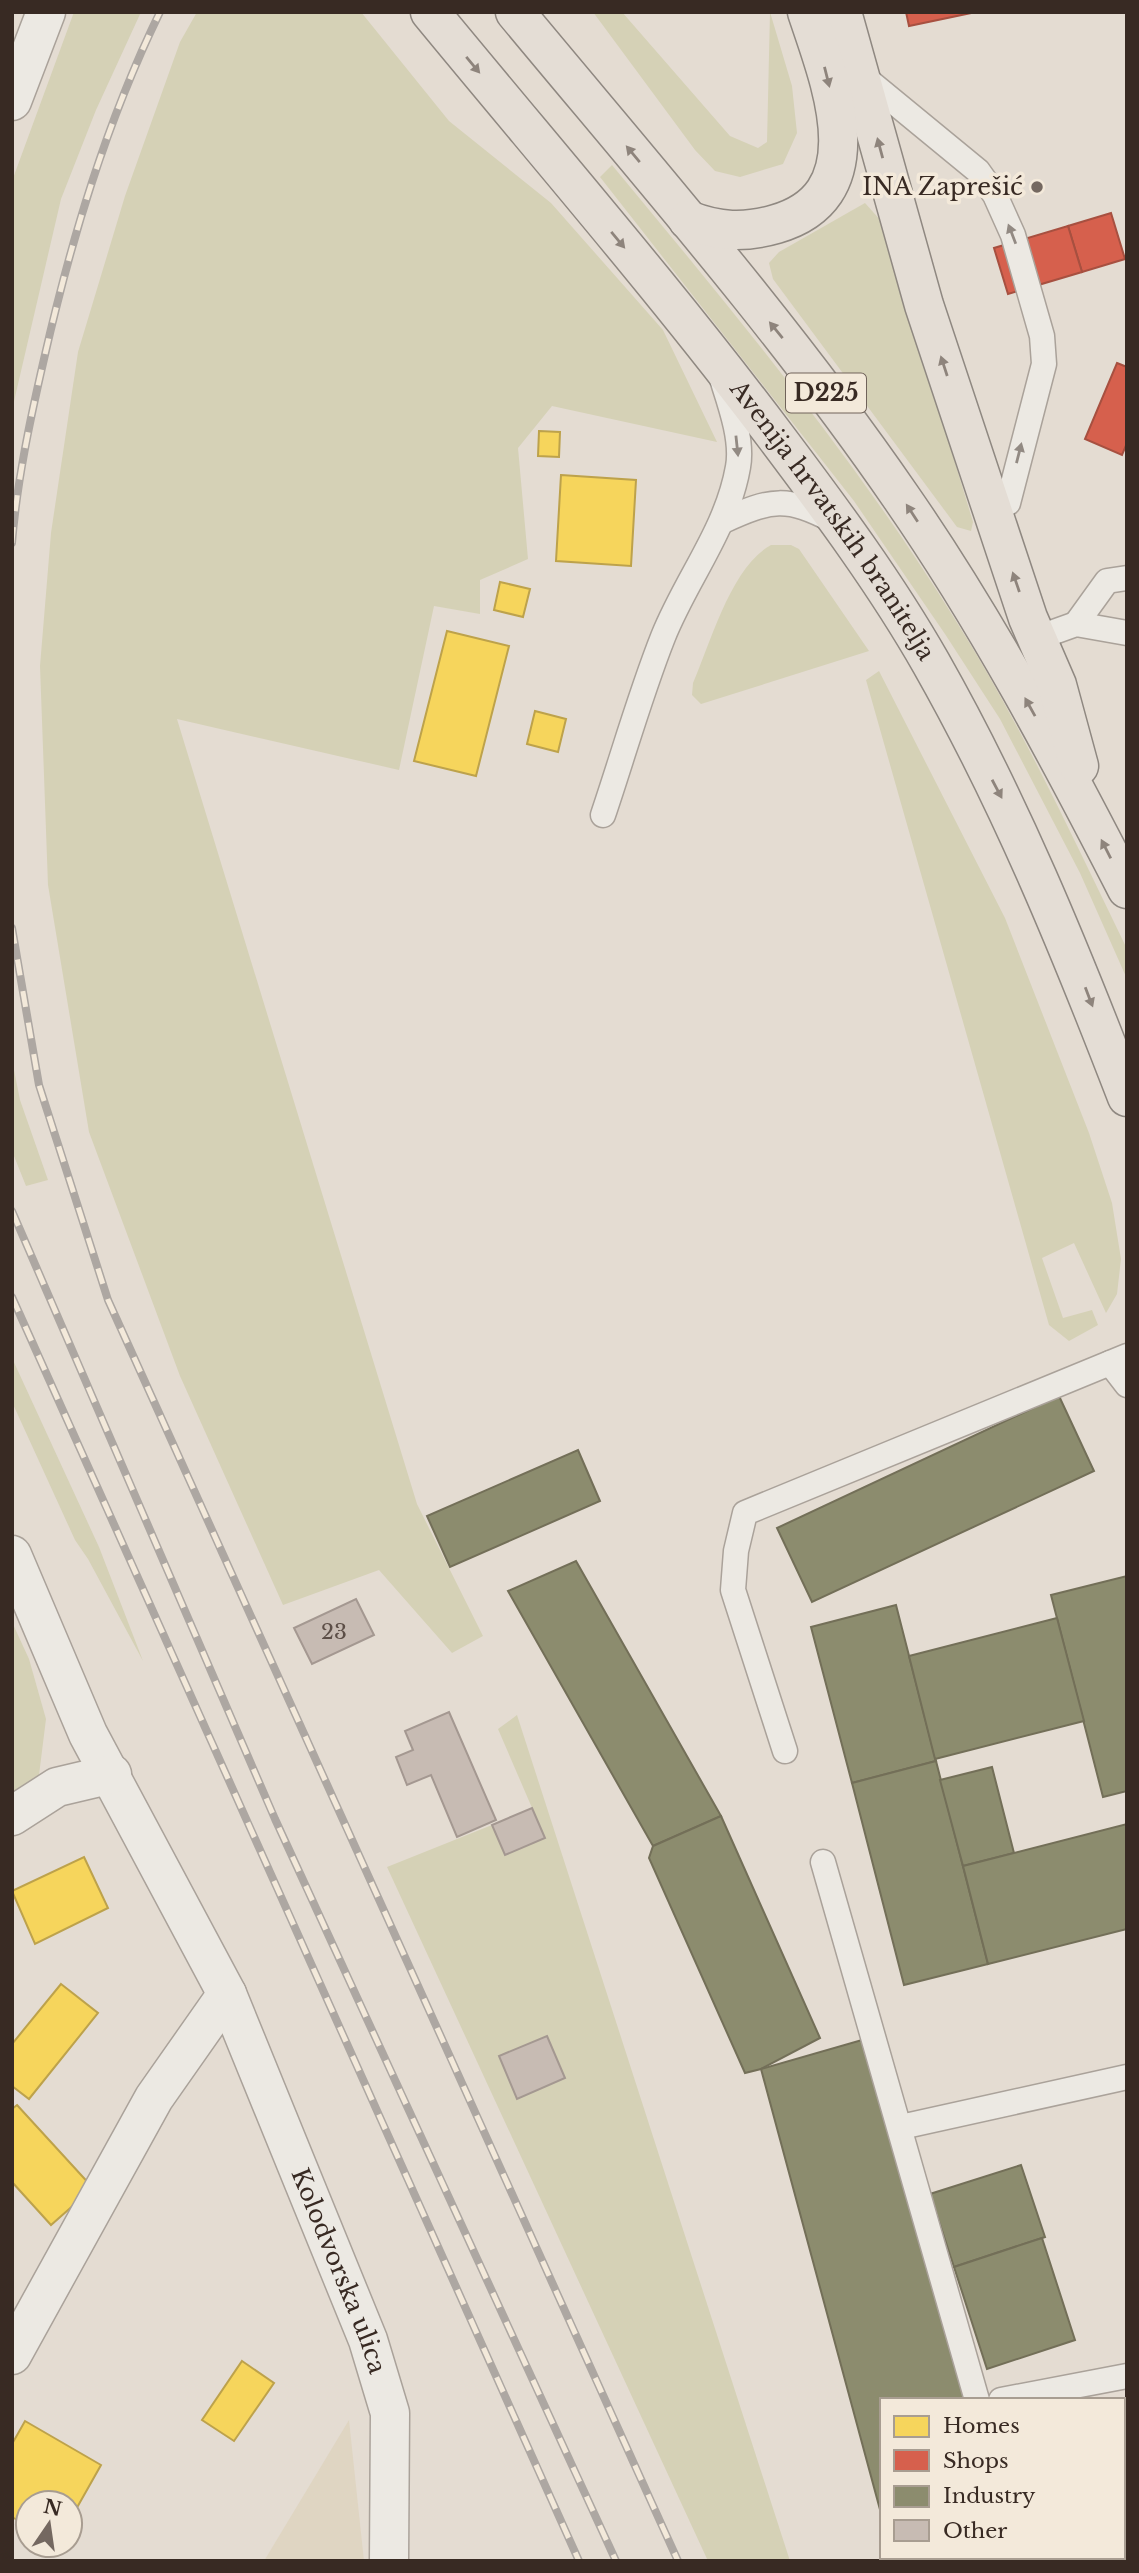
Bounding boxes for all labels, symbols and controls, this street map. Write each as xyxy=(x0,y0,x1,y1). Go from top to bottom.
one-way arrow xyxy=(465,56,480,73)
one-way arrow xyxy=(822,66,833,88)
one-way arrow xyxy=(874,136,885,158)
one-way arrow xyxy=(626,145,641,162)
place label: INA Zaprešić xyxy=(862,172,1023,201)
marker: INA Zaprešić xyxy=(1029,179,1045,195)
one-way arrow xyxy=(1006,223,1017,244)
one-way arrow xyxy=(610,231,626,249)
one-way arrow xyxy=(770,321,784,339)
one-way arrow xyxy=(938,355,949,376)
street label: Avenija hrvatskih branitelja xyxy=(724,374,942,666)
road number: D225 xyxy=(786,374,866,412)
one-way arrow xyxy=(731,435,742,457)
one-way arrow xyxy=(1014,442,1025,464)
one-way arrow xyxy=(906,503,919,522)
one-way arrow xyxy=(1010,571,1021,592)
one-way arrow xyxy=(1024,697,1036,717)
one-way arrow xyxy=(992,779,1003,799)
one-way arrow xyxy=(1101,839,1113,859)
one-way arrow xyxy=(1083,987,1094,1008)
house number: 23 xyxy=(321,1619,347,1645)
street label: Kolodvorska ulica xyxy=(286,2164,392,2378)
legend xyxy=(880,2398,1125,2559)
text: Homes xyxy=(943,2413,1020,2439)
text: Shops xyxy=(943,2448,1009,2474)
text: Industry xyxy=(943,2483,1036,2509)
north arrow xyxy=(14,2489,84,2559)
text: N xyxy=(41,2495,64,2521)
text: Other xyxy=(943,2518,1007,2544)

